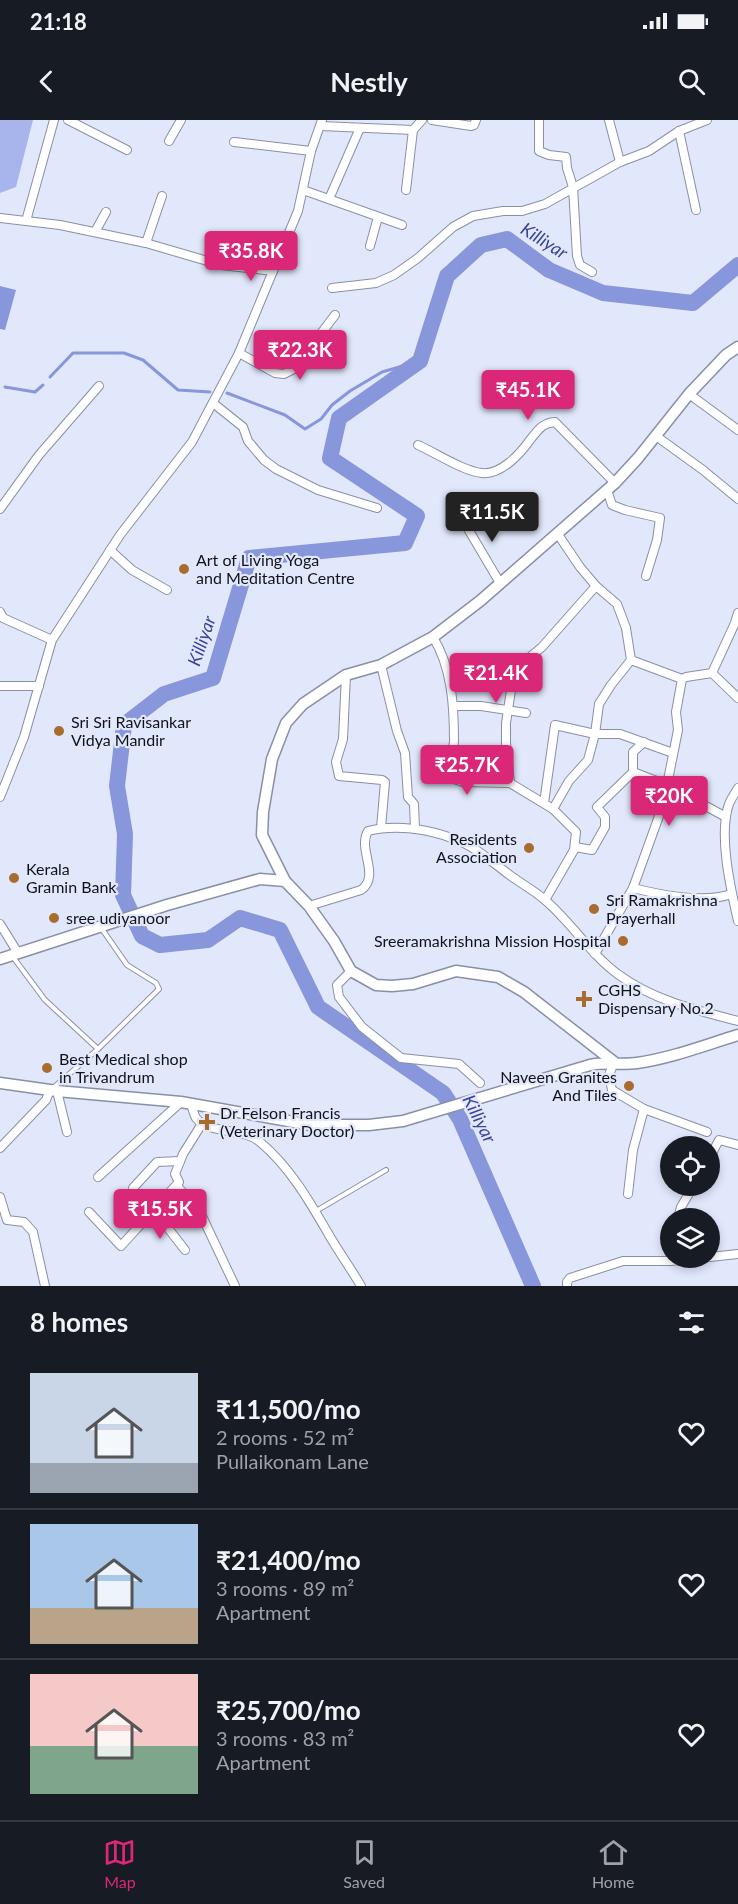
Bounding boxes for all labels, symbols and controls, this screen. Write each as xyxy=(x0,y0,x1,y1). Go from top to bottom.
text: 21:18 xyxy=(30,8,87,35)
icon: back xyxy=(30,65,63,98)
text: Nestly xyxy=(330,65,408,98)
icon: search xyxy=(675,65,708,98)
water label: Killiyar xyxy=(517,217,573,263)
pin: ₹35.8K xyxy=(202,231,300,282)
text: ₹35.8K xyxy=(219,238,283,262)
pin: ₹22.3K xyxy=(251,330,349,381)
text: ₹22.3K xyxy=(268,337,332,361)
pin: ₹45.1K xyxy=(479,370,577,421)
text: ₹45.1K xyxy=(496,377,560,401)
pin: ₹11.5K xyxy=(443,492,541,543)
text: ₹11.5K xyxy=(460,499,524,523)
place label: Art of Living Yoga and Meditation Centre xyxy=(196,550,355,587)
marker: Art of Living Yoga and Meditation Centre xyxy=(177,562,191,576)
water label: Killiyar xyxy=(182,612,220,668)
pin: ₹21.4K xyxy=(447,653,545,704)
text: ₹21.4K xyxy=(464,660,528,684)
place label: Sri Sri Ravisankar Vidya Mandir xyxy=(71,712,191,749)
marker: Sri Sri Ravisankar Vidya Mandir xyxy=(52,724,66,738)
pin: ₹25.7K xyxy=(418,745,516,796)
text: ₹25.7K xyxy=(435,752,499,776)
pin: ₹20K xyxy=(633,776,705,827)
text: ₹20K xyxy=(645,783,693,807)
place label: Residents Association xyxy=(436,829,517,866)
marker: Residents Association xyxy=(522,841,536,855)
place label: Kerala Gramin Bank xyxy=(26,859,117,896)
marker: Kerala Gramin Bank xyxy=(7,871,21,885)
place label: Sri Ramakrishna Prayerhall xyxy=(606,890,718,927)
marker: Sri Ramakrishna Prayerhall xyxy=(587,902,601,916)
place label: sree udiyanoor xyxy=(66,908,170,927)
marker: sree udiyanoor xyxy=(47,911,61,925)
place label: Sreeramakrishna Mission Hospital xyxy=(374,931,611,950)
marker: Sreeramakrishna Mission Hospital xyxy=(616,934,630,948)
place label: CGHS Dispensary No.2 xyxy=(598,980,714,1017)
marker: CGHS Dispensary No.2 xyxy=(575,990,593,1008)
place label: Best Medical shop in Trivandrum xyxy=(59,1049,188,1086)
marker: Best Medical shop in Trivandrum xyxy=(40,1061,54,1075)
place label: Naveen Granites And Tiles xyxy=(500,1067,617,1104)
marker: Naveen Granites And Tiles xyxy=(622,1079,636,1093)
water label: Killiyar xyxy=(458,1091,502,1147)
place label: Dr Felson Francis (Veterinary Doctor) xyxy=(220,1103,354,1140)
marker: Dr Felson Francis (Veterinary Doctor) xyxy=(198,1113,216,1131)
map controls xyxy=(660,1136,720,1268)
button: locate xyxy=(660,1136,720,1196)
pin: ₹15.5K xyxy=(111,1189,209,1240)
text: ₹15.5K xyxy=(128,1196,192,1220)
button: layers xyxy=(660,1208,720,1268)
text: 8 homes xyxy=(30,1306,128,1338)
icon: filters xyxy=(675,1306,708,1339)
text: ₹11,500/mo xyxy=(216,1393,361,1425)
icon: home xyxy=(78,1397,150,1469)
icon: heart xyxy=(675,1417,708,1450)
text: 2 rooms · 52 m² xyxy=(216,1425,354,1449)
text: Pullaikonam Lane xyxy=(216,1449,369,1473)
text: ₹21,400/mo xyxy=(216,1544,361,1576)
icon: home xyxy=(78,1548,150,1620)
icon: heart xyxy=(675,1568,708,1601)
text: 3 rooms · 89 m² xyxy=(216,1576,354,1600)
text: Apartment xyxy=(216,1600,310,1624)
text: ₹25,700/mo xyxy=(216,1694,361,1726)
icon: home xyxy=(78,1698,150,1770)
icon: heart xyxy=(675,1718,708,1751)
text: 3 rooms · 83 m² xyxy=(216,1726,354,1750)
text: Apartment xyxy=(216,1750,310,1774)
tab: Map xyxy=(103,1836,136,1891)
tab: Saved xyxy=(343,1836,385,1891)
tab: Home xyxy=(592,1836,635,1891)

